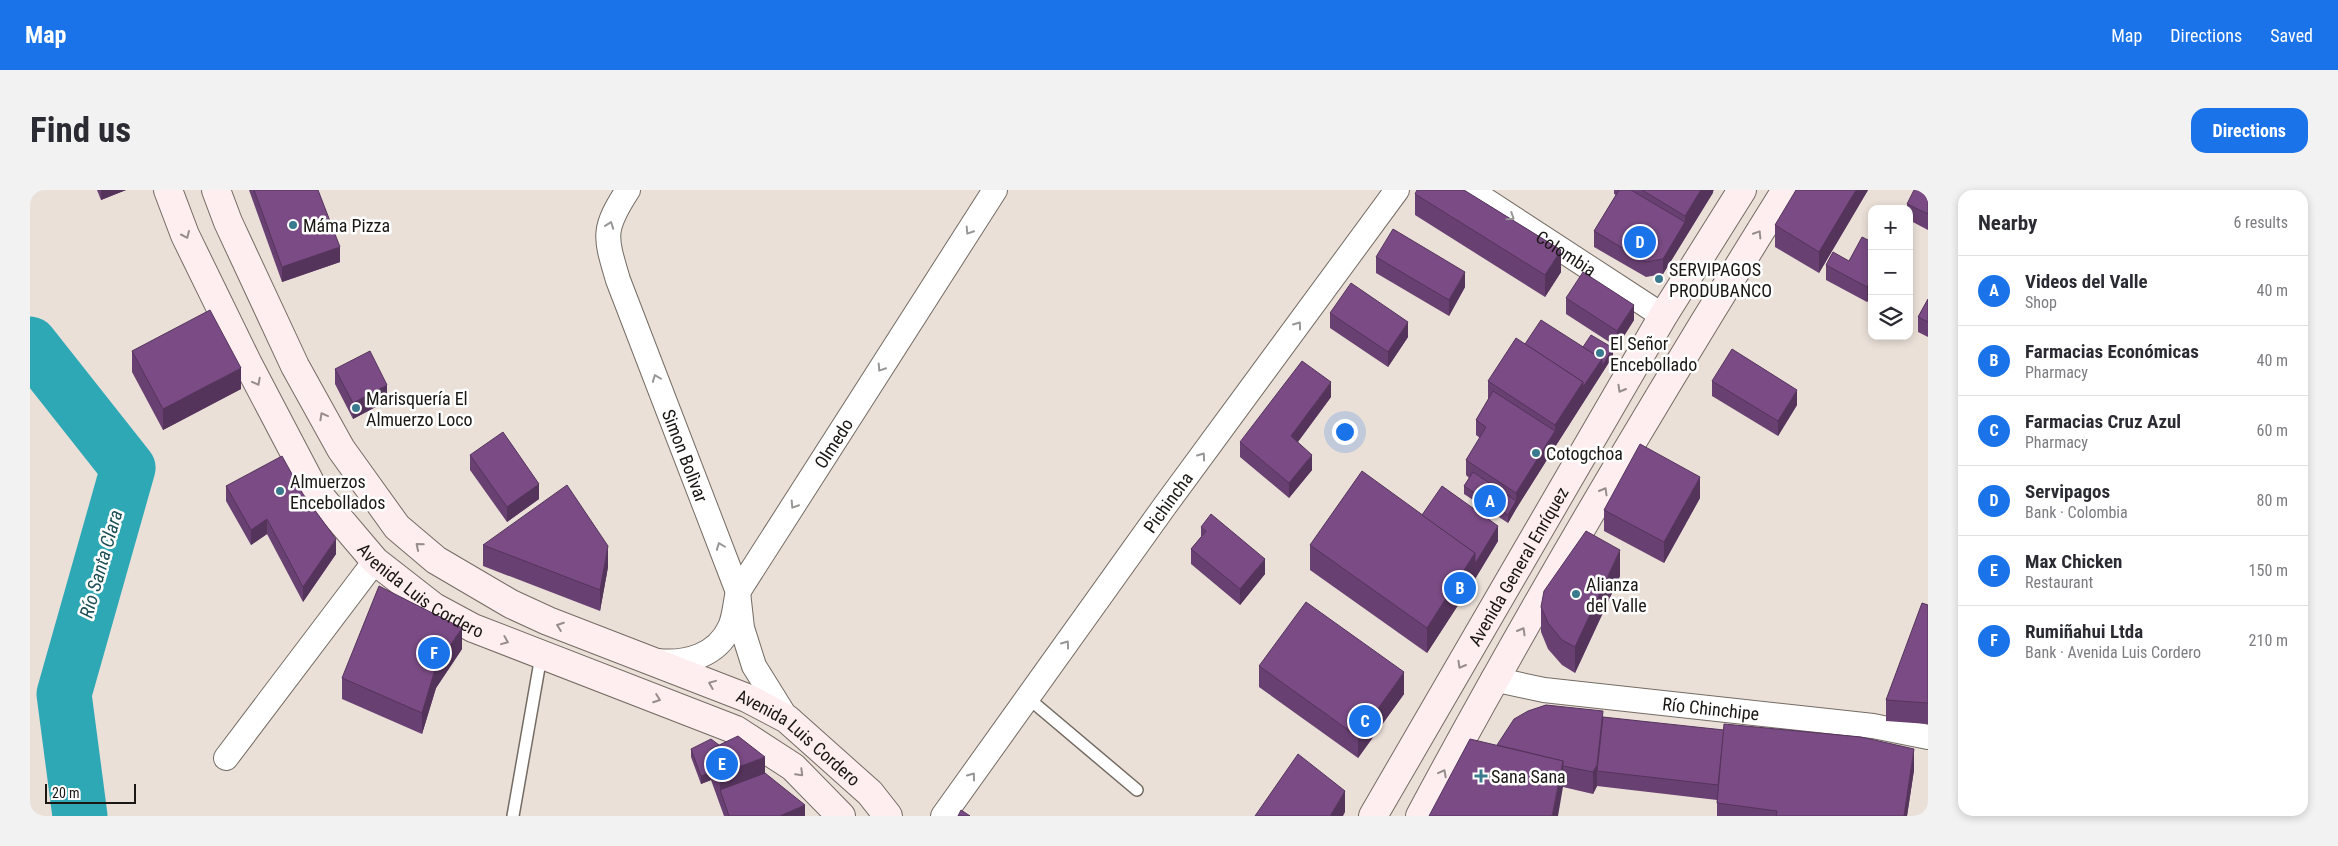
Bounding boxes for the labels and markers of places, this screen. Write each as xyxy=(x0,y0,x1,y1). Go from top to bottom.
place label: Máma Pizza xyxy=(303,215,390,236)
marker: Máma Pizza xyxy=(287,219,299,231)
pin: D xyxy=(1624,223,1656,261)
place label: SERVIPAGOS PRODUBANCO xyxy=(1669,259,1772,301)
marker: SERVIPAGOS PRODUBANCO xyxy=(1653,273,1665,285)
place label: El Señor Encebollado xyxy=(1610,333,1697,375)
marker: El Señor Encebollado xyxy=(1594,347,1606,359)
place label: Marisquería El Almuerzo Loco xyxy=(366,388,473,430)
marker: Marisquería El Almuerzo Loco xyxy=(350,402,362,414)
place label: Cotogchoa xyxy=(1546,443,1623,464)
marker: Cotogchoa xyxy=(1530,447,1542,459)
place label: Almuerzos Encebollados xyxy=(290,471,385,513)
pin: A xyxy=(1474,482,1506,520)
marker: Almuerzos Encebollados xyxy=(274,485,286,497)
pin: B xyxy=(1444,569,1476,607)
place label: Alianza del Valle xyxy=(1586,574,1647,616)
marker: Alianza del Valle xyxy=(1570,588,1582,600)
pin: F xyxy=(418,634,450,672)
pin: C xyxy=(1349,702,1381,740)
pin: E xyxy=(706,745,738,783)
place label: Sana Sana xyxy=(1491,766,1566,787)
marker: Sana Sana xyxy=(1475,770,1487,782)

